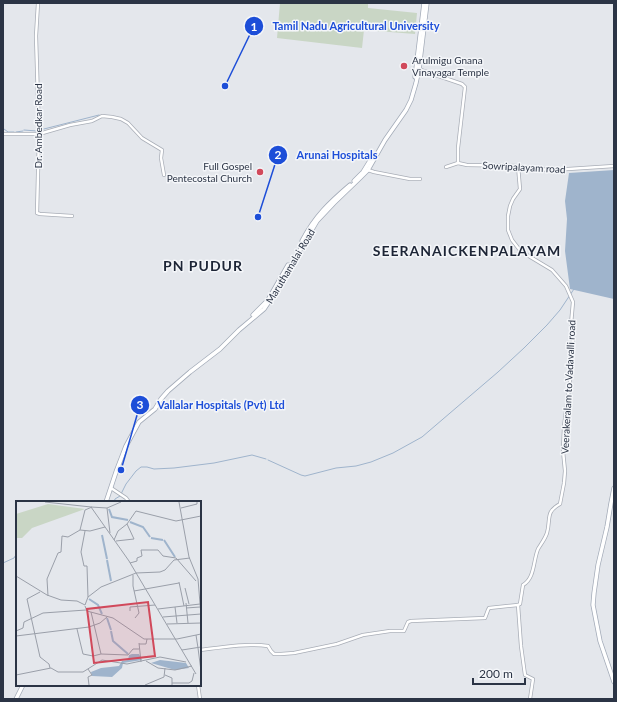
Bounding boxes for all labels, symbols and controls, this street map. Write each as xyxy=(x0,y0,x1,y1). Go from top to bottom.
callout: Tamil Nadu Agricultural University xyxy=(244,15,447,38)
text: 1 xyxy=(251,19,258,34)
text: Tamil Nadu Agricultural University xyxy=(272,19,440,32)
place label: Arulmigu Gnana Vinayagar Temple xyxy=(412,54,489,78)
marker: Arulmigu Gnana Vinayagar Temple xyxy=(399,61,409,71)
street label: Dr. Ambedkar Road xyxy=(32,83,44,169)
callout: Arunai Hospitals xyxy=(268,144,385,167)
text: 2 xyxy=(275,147,282,162)
text: Arunai Hospitals xyxy=(296,148,378,161)
street label: Sowripalayam road xyxy=(482,159,566,175)
place label: Full Gospel Pentecostal Church xyxy=(167,160,252,184)
marker: Full Gospel Pentecostal Church xyxy=(255,167,265,177)
street label: Maruthamalai Road xyxy=(263,226,317,306)
district label: SEERANAICKENPALAYAM xyxy=(373,242,561,259)
district label: PN PUDUR xyxy=(163,257,243,274)
street label: Veerakeralam to Vadavalli road xyxy=(558,320,578,454)
callout: Vallalar Hospitals (Pvt) Ltd xyxy=(130,393,293,416)
text: 3 xyxy=(137,397,144,412)
text: Vallalar Hospitals (Pvt) Ltd xyxy=(156,398,285,411)
inset map xyxy=(16,501,201,686)
scale bar xyxy=(473,660,525,686)
text: 200 m xyxy=(479,666,513,681)

